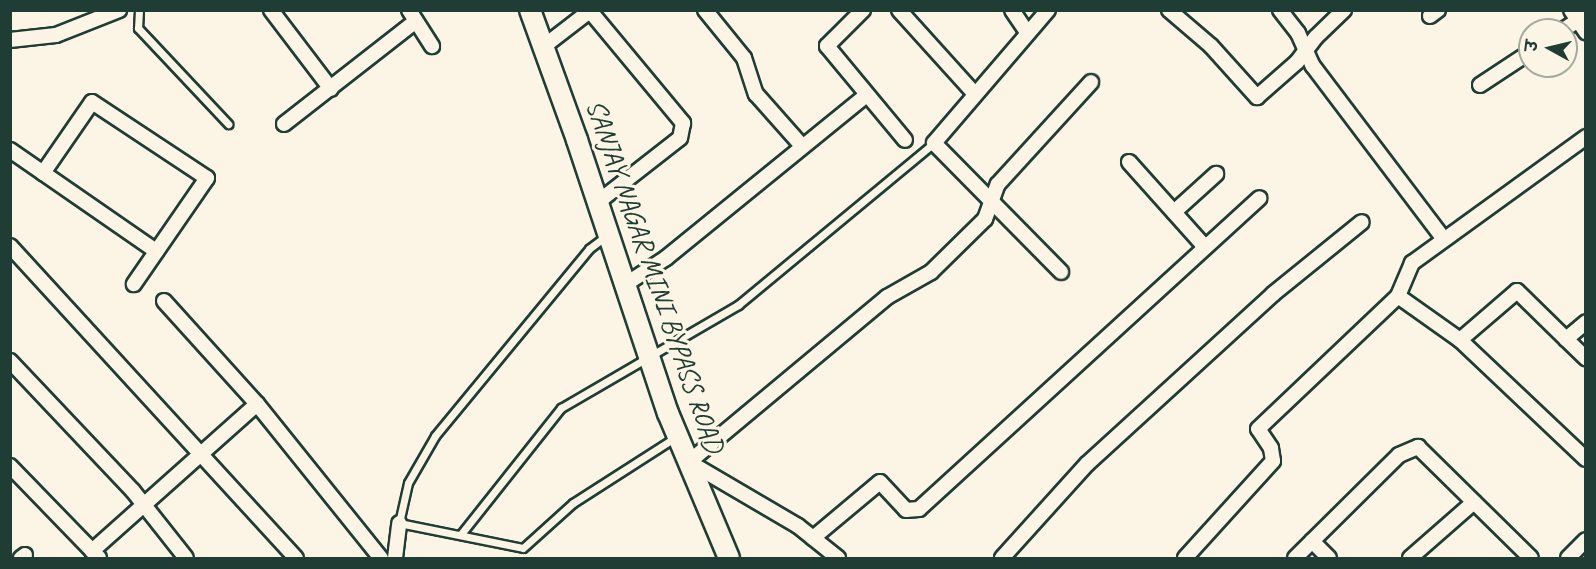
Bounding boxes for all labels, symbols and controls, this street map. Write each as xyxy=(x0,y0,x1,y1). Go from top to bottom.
north arrow xyxy=(1518,18,1578,78)
text: उ xyxy=(1522,39,1543,52)
street label: SANJAY NAGAR MINI BYPASS ROAD xyxy=(578,94,732,458)

